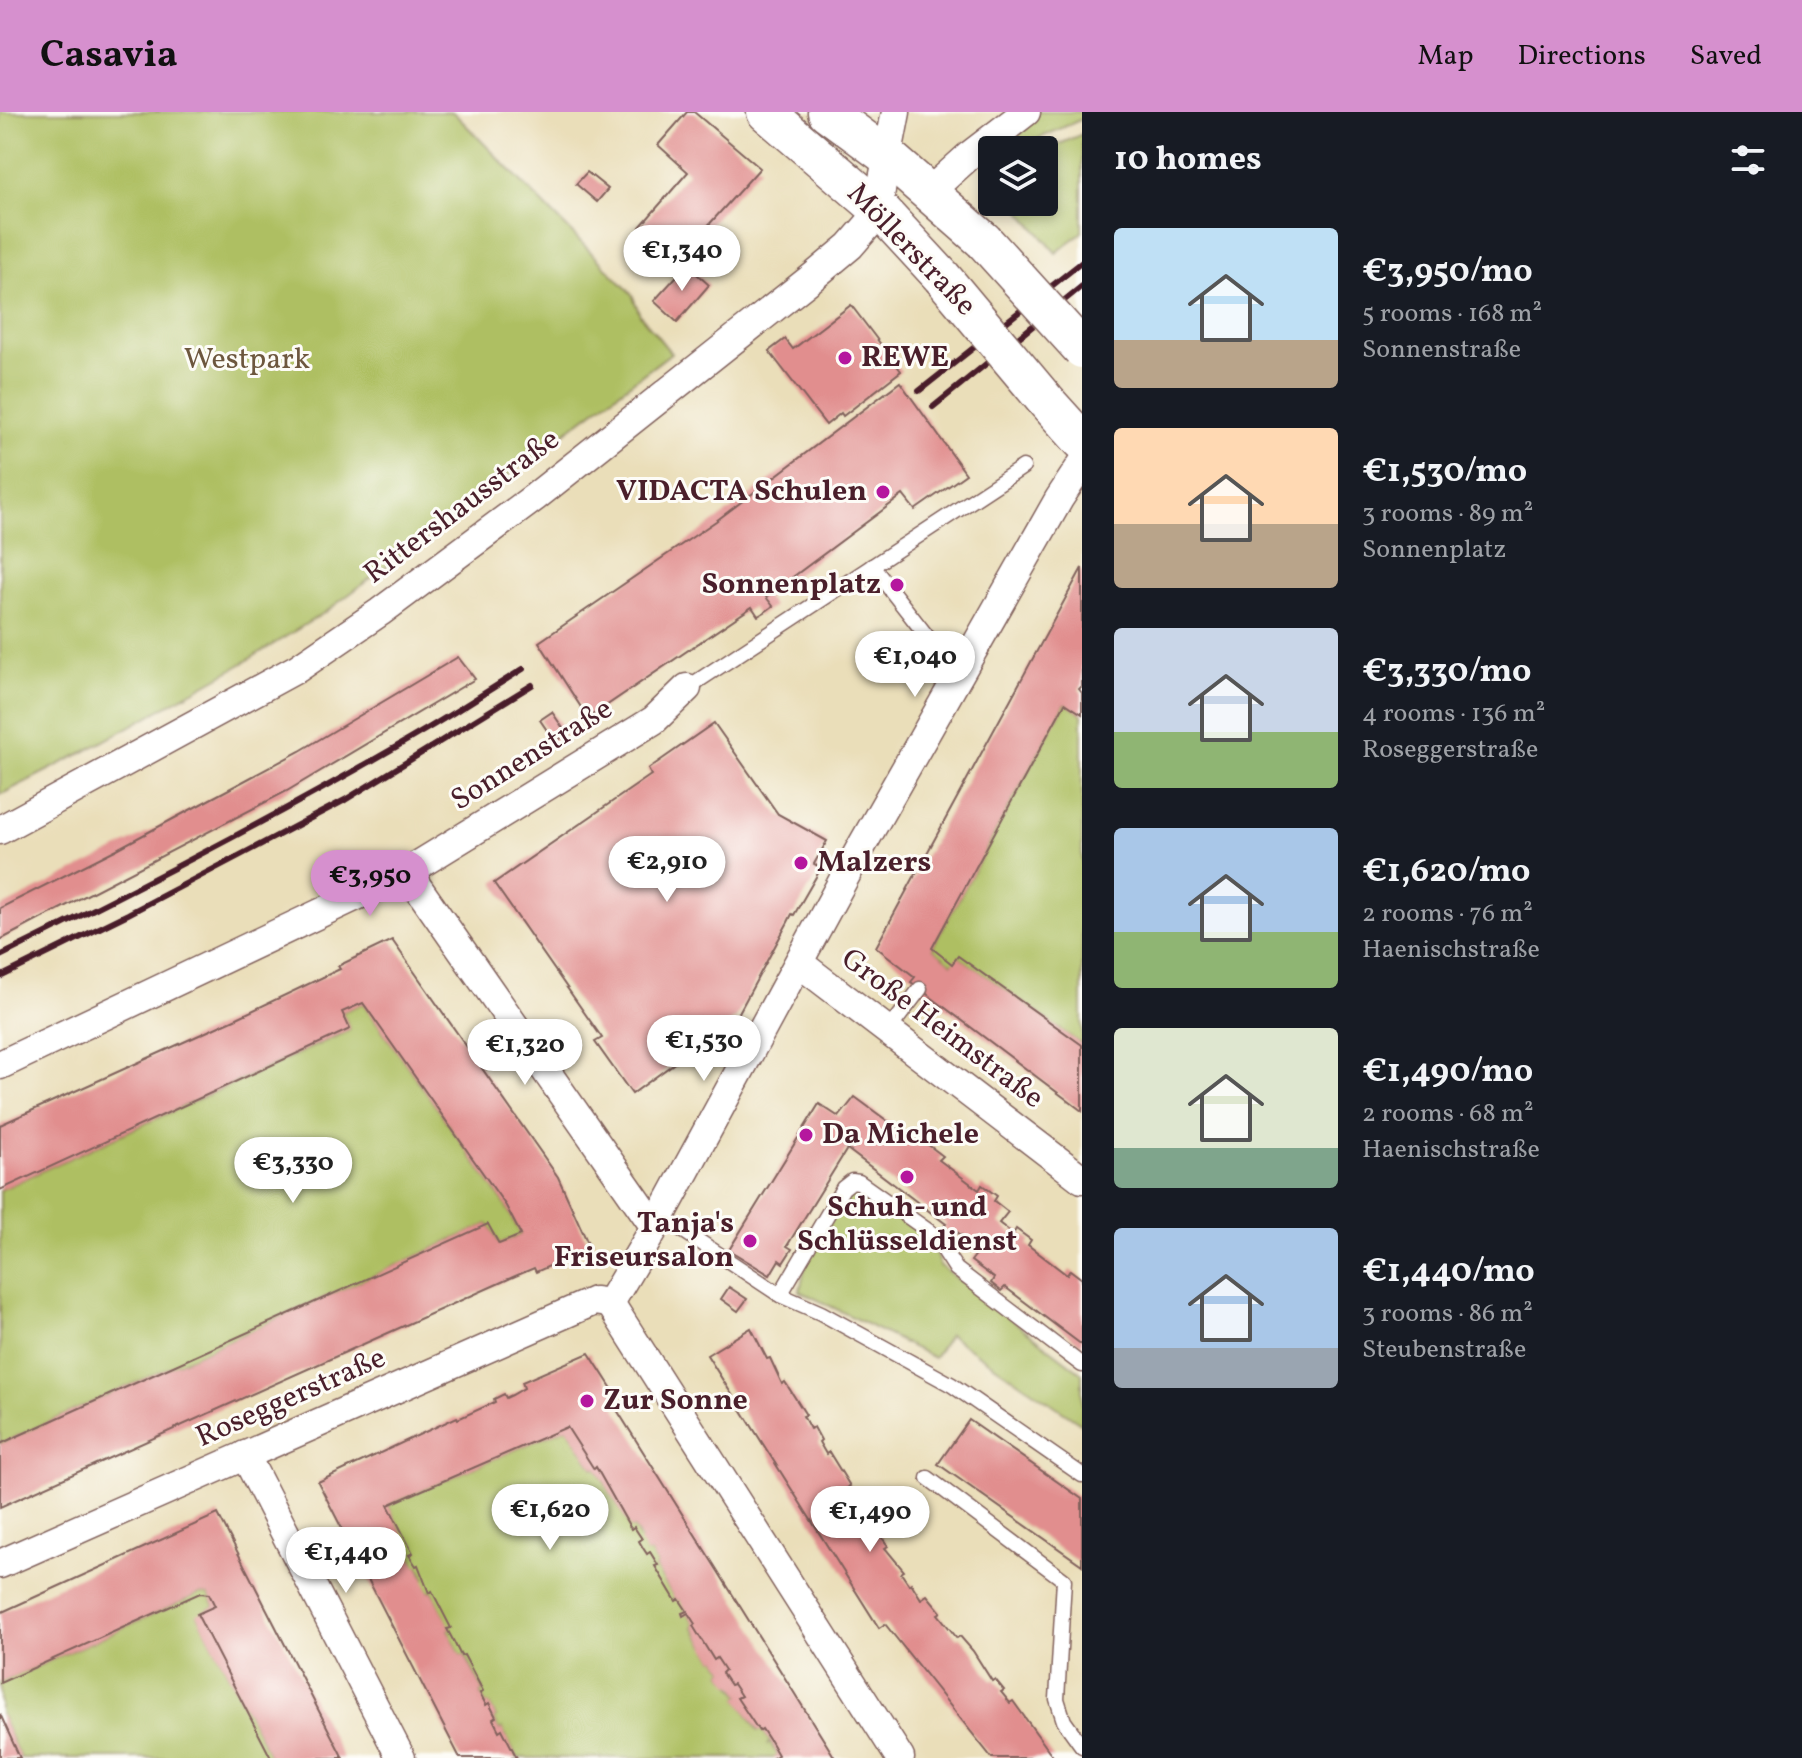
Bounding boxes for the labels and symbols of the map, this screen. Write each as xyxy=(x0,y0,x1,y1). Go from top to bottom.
street label: Möllerstraße xyxy=(837,174,985,326)
pin: €1,340 xyxy=(617,225,747,293)
place label: REWE xyxy=(861,337,949,379)
park label: Westpark xyxy=(184,339,310,381)
marker: REWE xyxy=(836,349,854,367)
street label: Rittershausstraße xyxy=(355,419,569,595)
place label: VIDACTA Schulen xyxy=(616,471,867,513)
marker: VIDACTA Schulen xyxy=(874,483,892,501)
place label: Sonnenplatz xyxy=(702,564,881,606)
marker: Sonnenplatz xyxy=(888,576,906,594)
pin: €1,040 xyxy=(850,631,980,699)
street label: Sonnenstraße xyxy=(443,689,621,821)
pin: €2,910 xyxy=(602,836,732,904)
place label: Malzers xyxy=(817,842,931,884)
pin: €3,950 xyxy=(305,850,435,918)
marker: Malzers xyxy=(792,854,810,872)
street label: Große Heimstraße xyxy=(832,939,1052,1119)
pin: €1,530 xyxy=(639,1015,769,1083)
pin: €1,320 xyxy=(460,1019,590,1087)
place label: Da Michele xyxy=(822,1114,979,1156)
marker: Da Michele xyxy=(797,1126,815,1144)
pin: €3,330 xyxy=(228,1137,358,1205)
marker: Schuh- und Schlüsseldienst xyxy=(898,1168,916,1186)
place label: Schuh- und Schlüsseldienst xyxy=(797,1187,1017,1263)
place label: Tanja's Friseursalon xyxy=(554,1203,734,1279)
marker: Tanja's Friseursalon xyxy=(741,1232,759,1250)
street label: Roseggerstraße xyxy=(190,1337,392,1459)
place label: Zur Sonne xyxy=(603,1380,748,1422)
marker: Zur Sonne xyxy=(578,1392,596,1410)
pin: €1,620 xyxy=(485,1484,615,1552)
pin: €1,490 xyxy=(805,1486,935,1554)
pin: €1,440 xyxy=(281,1527,411,1595)

